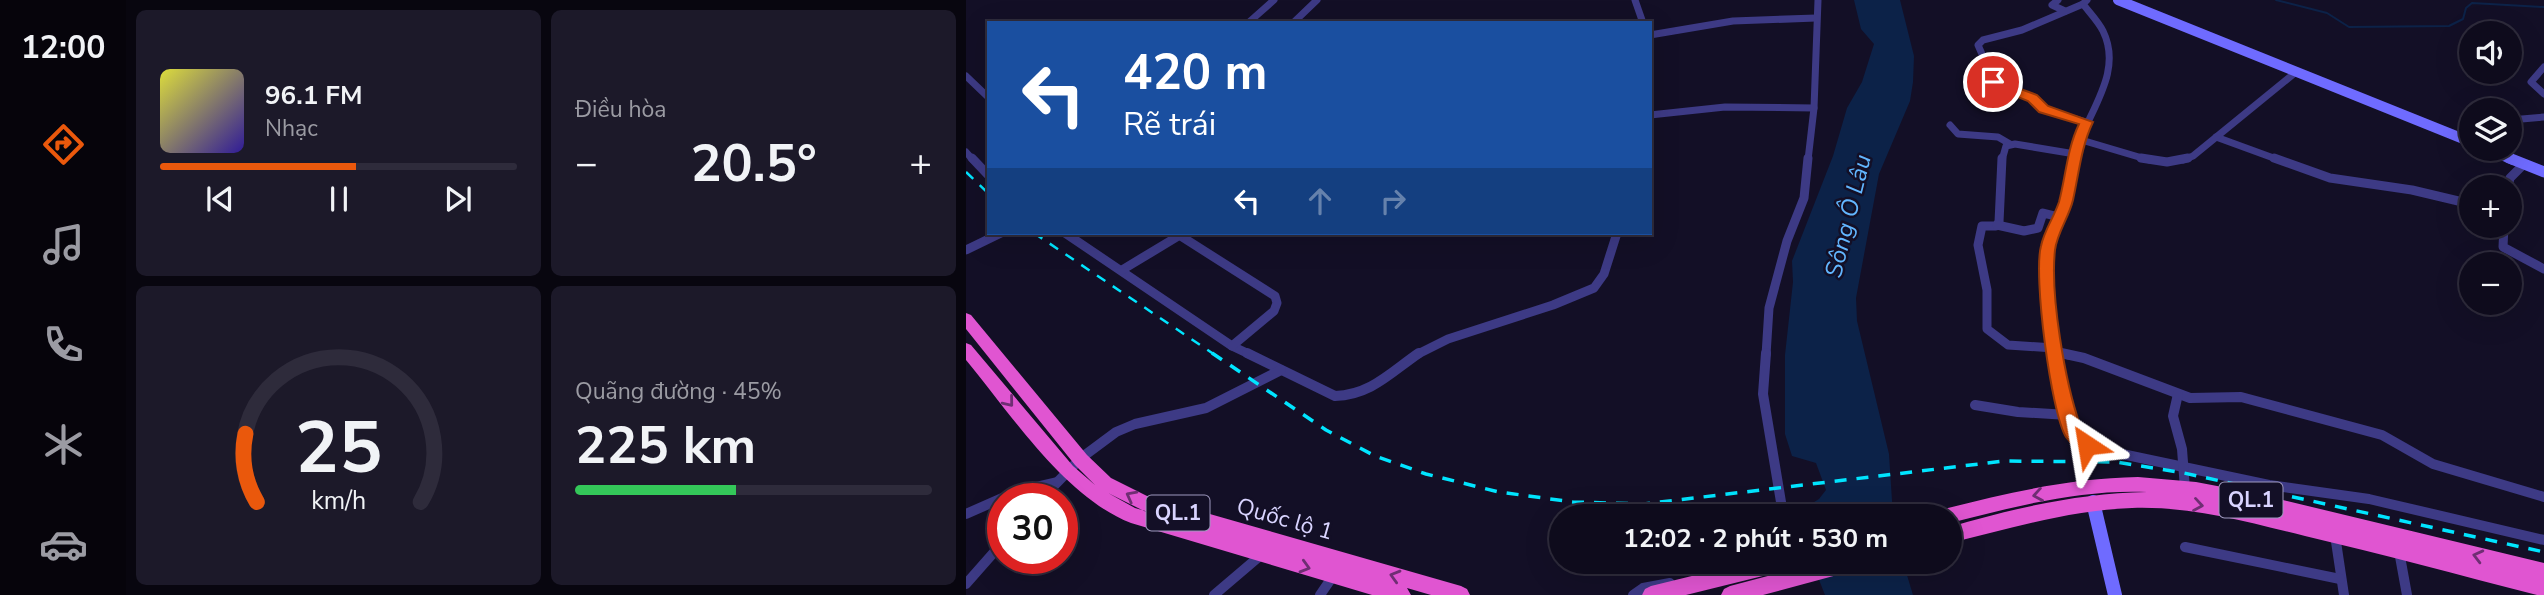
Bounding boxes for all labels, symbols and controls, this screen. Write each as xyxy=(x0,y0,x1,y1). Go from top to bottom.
map controls xyxy=(2459,21,2522,315)
button: sound xyxy=(2459,21,2522,84)
text: 12:00 xyxy=(21,26,105,69)
text: 420 m xyxy=(1123,39,1267,106)
icon: left xyxy=(1008,49,1099,140)
pin xyxy=(1963,52,2023,112)
icon: arrive xyxy=(1974,63,2012,101)
text: 96.1 FM xyxy=(265,78,362,113)
text: Điều hòa xyxy=(575,94,667,125)
button: layers xyxy=(2459,98,2522,161)
text: Rẽ trái xyxy=(1123,103,1216,146)
text: Nhạc xyxy=(265,113,318,144)
icon: directions xyxy=(39,120,88,169)
text: 20.5° xyxy=(690,128,817,199)
text: − xyxy=(575,138,598,189)
text: + xyxy=(909,138,932,189)
water label: Sông Ô Lâu xyxy=(1817,151,1879,281)
button: + xyxy=(2459,175,2522,238)
icon: previous xyxy=(201,180,239,218)
icon: pause xyxy=(320,180,358,218)
icon: next xyxy=(439,180,477,218)
icon: left xyxy=(1228,182,1266,220)
icon: ahead xyxy=(1301,182,1339,220)
icon: right xyxy=(1374,182,1412,220)
icon: music xyxy=(39,220,88,269)
button: − xyxy=(2459,252,2522,315)
icon: phone xyxy=(39,320,88,369)
text: Quãng đường · 45% xyxy=(575,376,782,407)
one-way arrow xyxy=(1001,393,1013,406)
text: 25 xyxy=(295,398,382,498)
position arrow xyxy=(2050,408,2124,482)
text: 225 km xyxy=(575,410,756,481)
icon: climate xyxy=(39,420,88,469)
road number: QL.1 xyxy=(2220,482,2282,518)
text: km/h xyxy=(311,483,366,517)
speed limit sign: 30 xyxy=(987,483,1078,574)
one-way arrow xyxy=(2032,487,2044,502)
street label: Quốc lộ 1 xyxy=(1233,490,1337,548)
one-way arrow xyxy=(1126,491,1138,505)
road number: QL.1 xyxy=(1146,496,1210,530)
one-way arrow xyxy=(2192,497,2204,512)
icon: car xyxy=(39,520,88,569)
text: 12:02 · 2 phút · 530 m xyxy=(1623,521,1888,556)
one-way arrow xyxy=(2472,550,2484,565)
one-way arrow xyxy=(1299,559,1311,574)
one-way arrow xyxy=(1390,570,1402,585)

